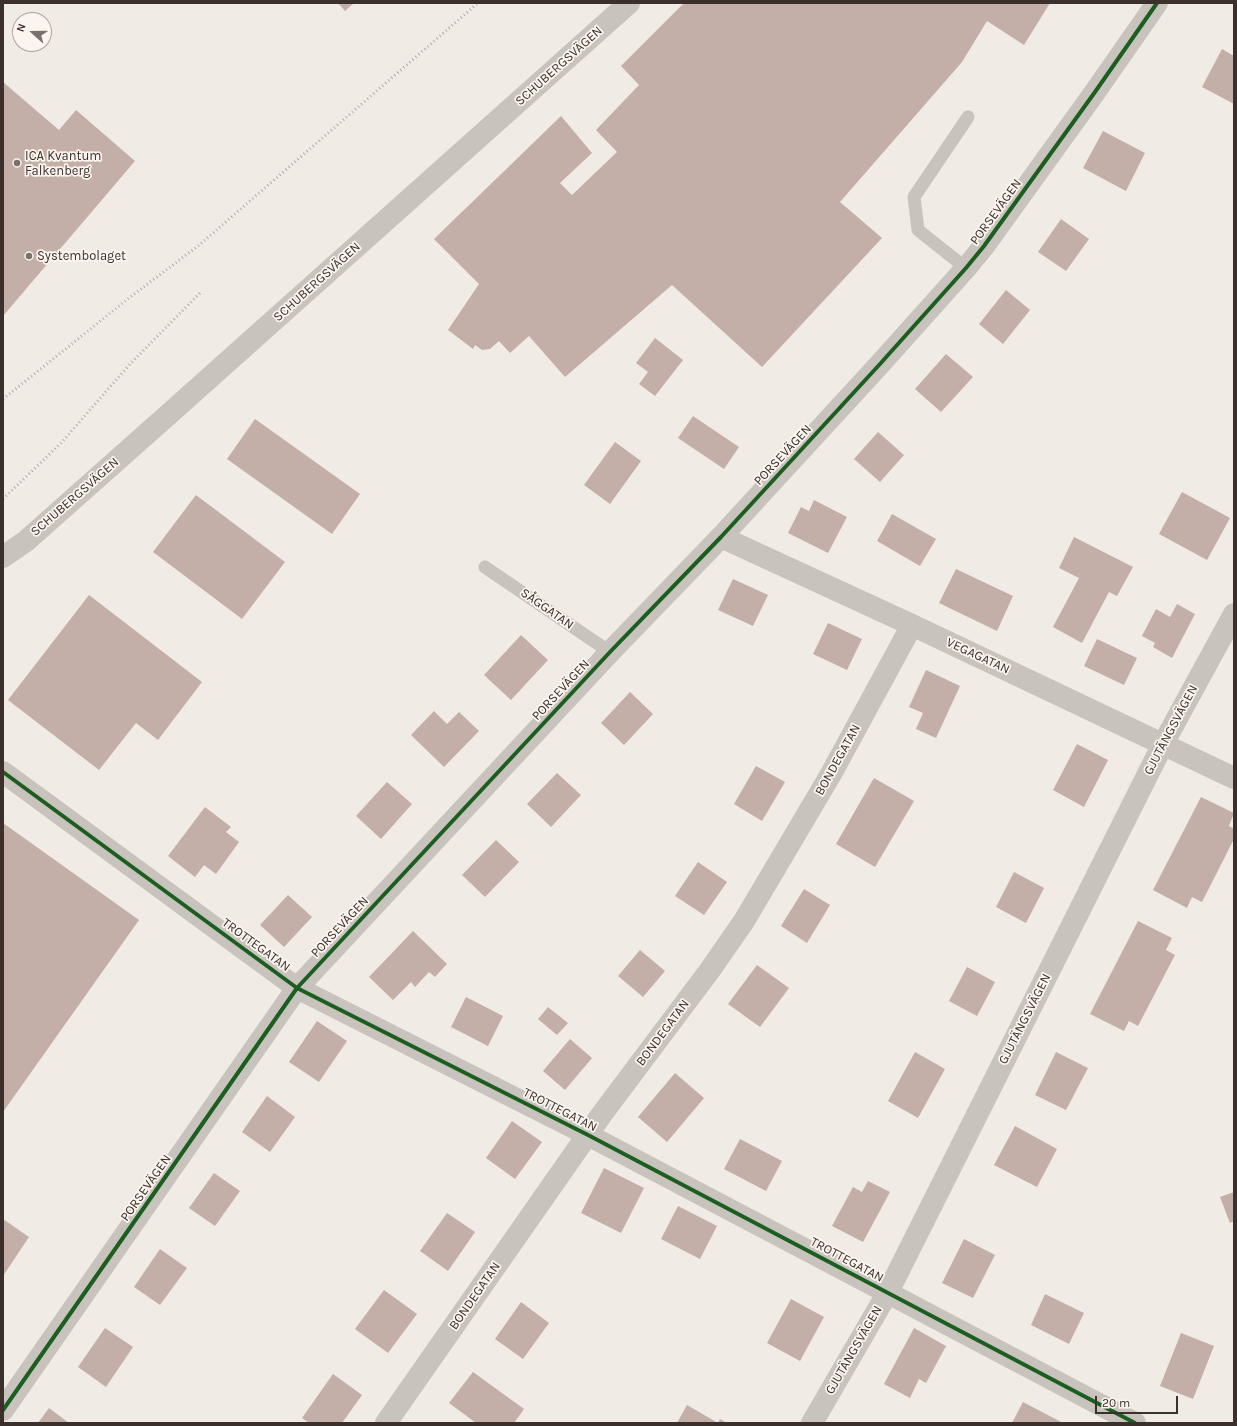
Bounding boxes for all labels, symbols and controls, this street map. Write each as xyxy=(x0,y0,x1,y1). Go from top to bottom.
north arrow xyxy=(12,12,52,52)
text: N xyxy=(14,22,29,34)
street label: SCHUBERGSVÄGEN xyxy=(512,23,606,109)
place label: ICA Kvantum Falkenberg xyxy=(25,148,102,179)
marker: ICA Kvantum Falkenberg xyxy=(12,158,22,168)
street label: PORSEVÄGEN xyxy=(967,176,1025,248)
street label: SCHUBERGSVÄGEN xyxy=(270,239,364,325)
place label: Systembolaget xyxy=(37,248,126,264)
marker: Systembolaget xyxy=(24,251,34,261)
street label: PORSEVÄGEN xyxy=(751,421,815,489)
street label: SCHUBERGSVÄGEN xyxy=(28,455,122,539)
street label: SÅGGATAN xyxy=(517,585,577,633)
street label: VEGAGATAN xyxy=(944,635,1012,677)
street label: PORSEVÄGEN xyxy=(529,656,593,724)
street label: GJUTÄNGSVÄGEN xyxy=(1141,682,1201,778)
street label: BONDEGATAN xyxy=(812,722,864,798)
street label: PORSEVÄGEN xyxy=(308,893,372,961)
street label: TROTTEGATAN xyxy=(219,915,293,975)
street label: GJUTÄNGSVÄGEN xyxy=(995,971,1055,1067)
street label: BONDEGATAN xyxy=(633,997,693,1069)
street label: TROTTEGATAN xyxy=(520,1085,600,1135)
street label: PORSEVÄGEN xyxy=(117,1152,175,1224)
street label: TROTTEGATAN xyxy=(808,1234,886,1286)
street label: BONDEGATAN xyxy=(446,1259,504,1333)
street label: GJUTÄNGSVÄGEN xyxy=(822,1303,886,1397)
scale bar xyxy=(1097,1388,1180,1414)
text: 20 m xyxy=(1102,1396,1130,1410)

